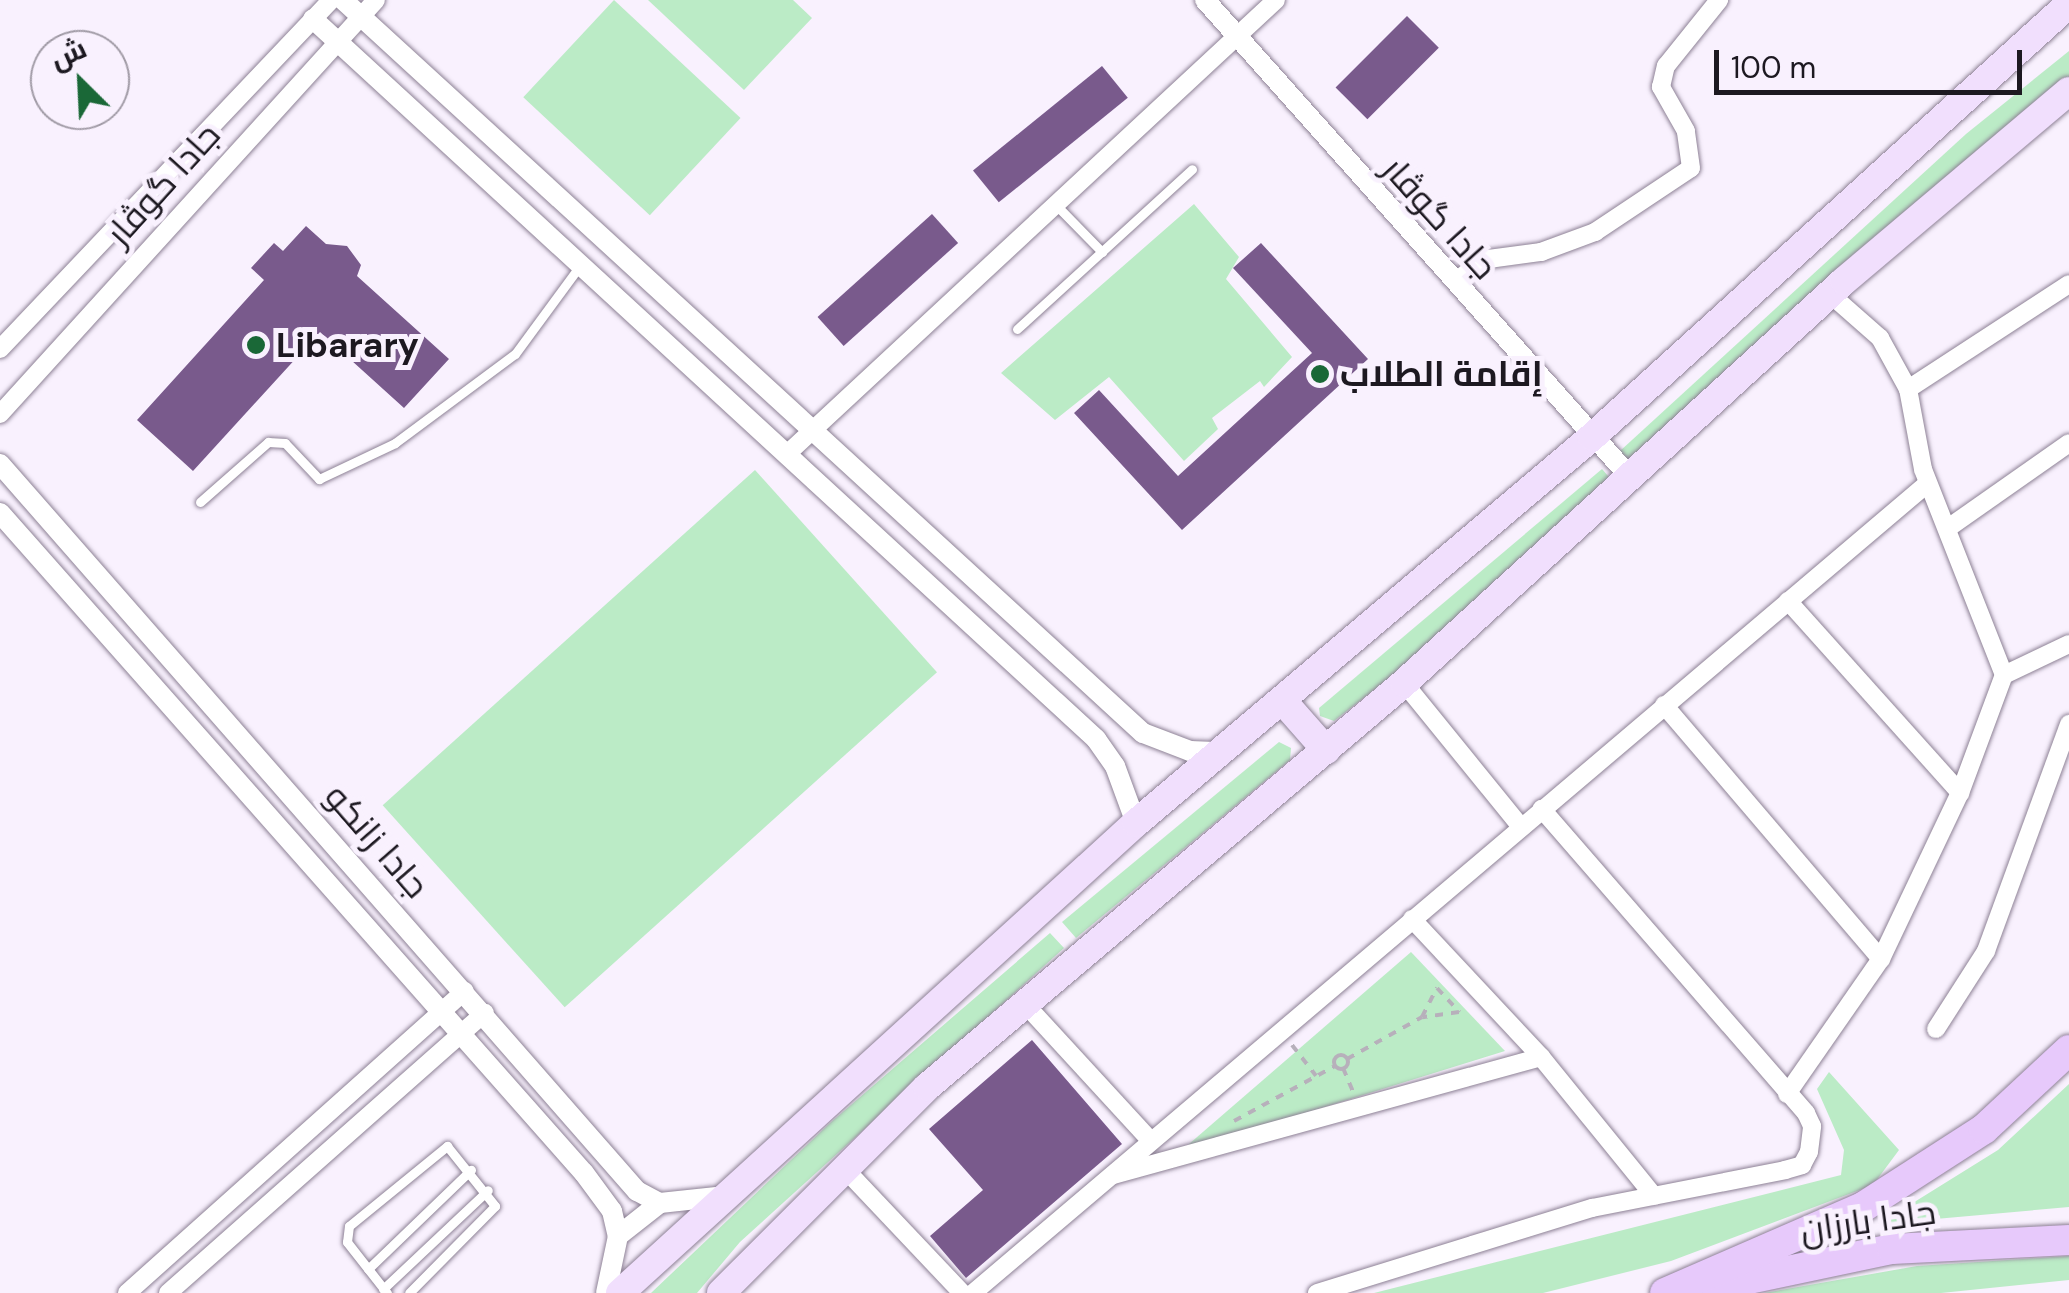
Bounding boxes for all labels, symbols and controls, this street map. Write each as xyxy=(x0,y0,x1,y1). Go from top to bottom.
north arrow xyxy=(30,30,130,130)
text: ش xyxy=(44,30,92,78)
scale bar xyxy=(1719,30,2026,92)
text: 100 m xyxy=(1731,48,1816,87)
street label: جادا گوڤار xyxy=(97,114,229,254)
street label: جادا گوڤار xyxy=(1374,148,1506,288)
place label: Libarary xyxy=(276,324,419,366)
marker: Libarary xyxy=(245,334,267,356)
place label: إقامة الطلاب xyxy=(1340,353,1543,395)
marker: إقامة الطلاب xyxy=(1309,363,1331,385)
street label: جادا زانکو xyxy=(316,776,438,906)
street label: جادا بارزان xyxy=(1798,1191,1938,1251)

